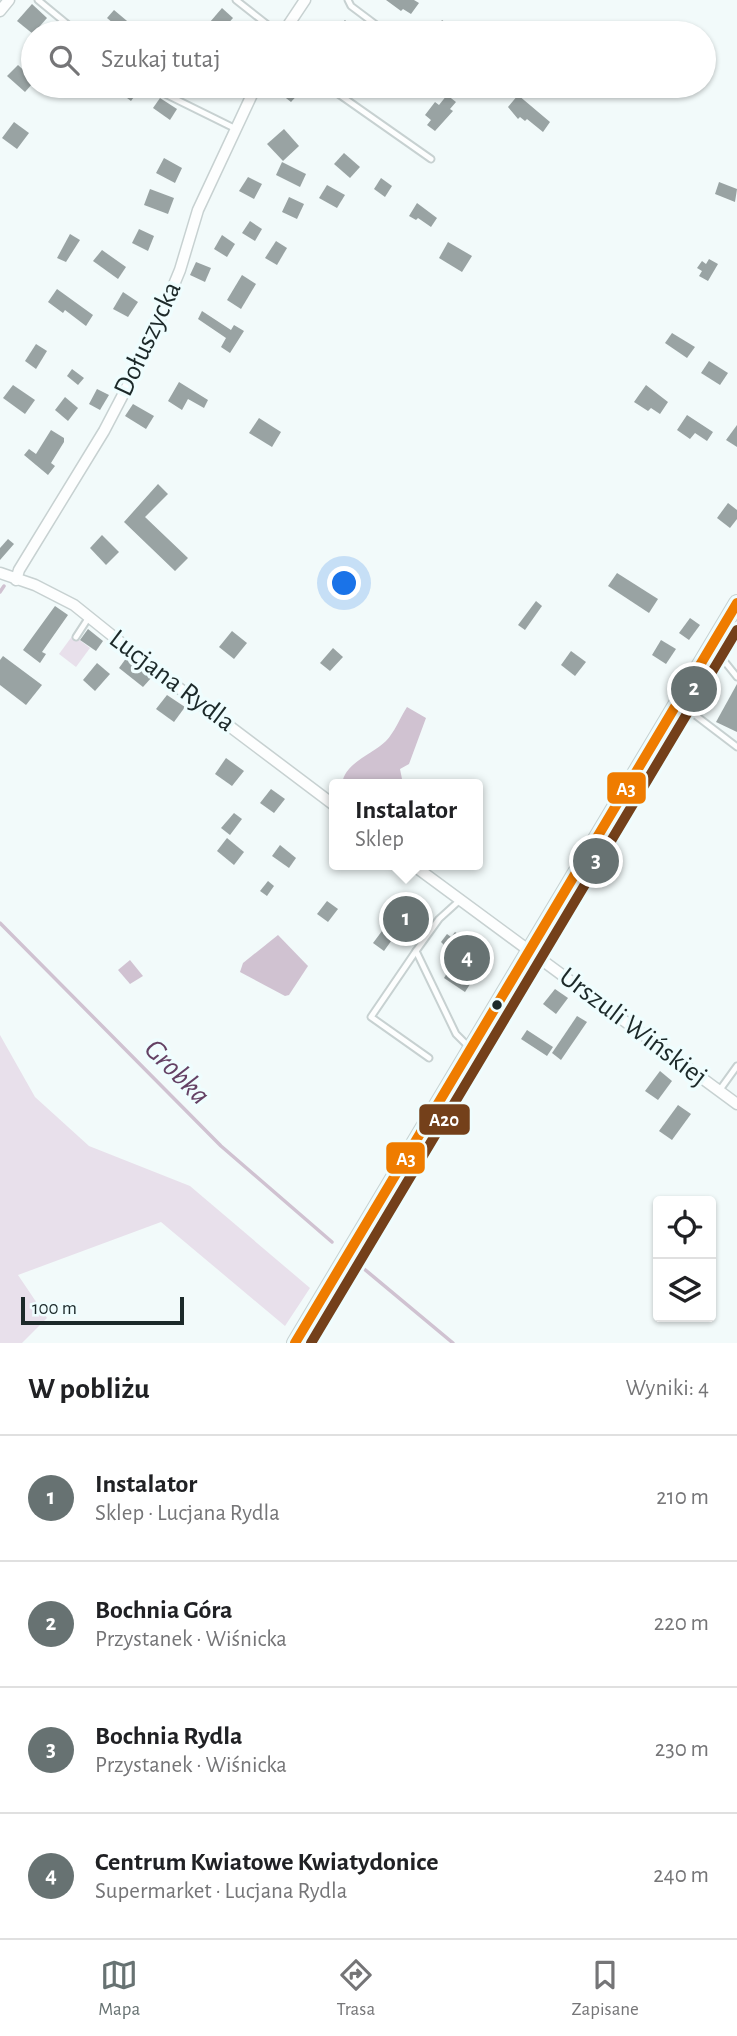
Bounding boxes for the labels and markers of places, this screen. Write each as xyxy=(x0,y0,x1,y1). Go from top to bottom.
pin: 2 xyxy=(671,663,717,715)
pin: 3 xyxy=(573,835,619,887)
pin: 1 xyxy=(383,893,429,945)
pin: 4 xyxy=(444,932,490,984)
unlabelled marker xyxy=(490,998,504,1012)

